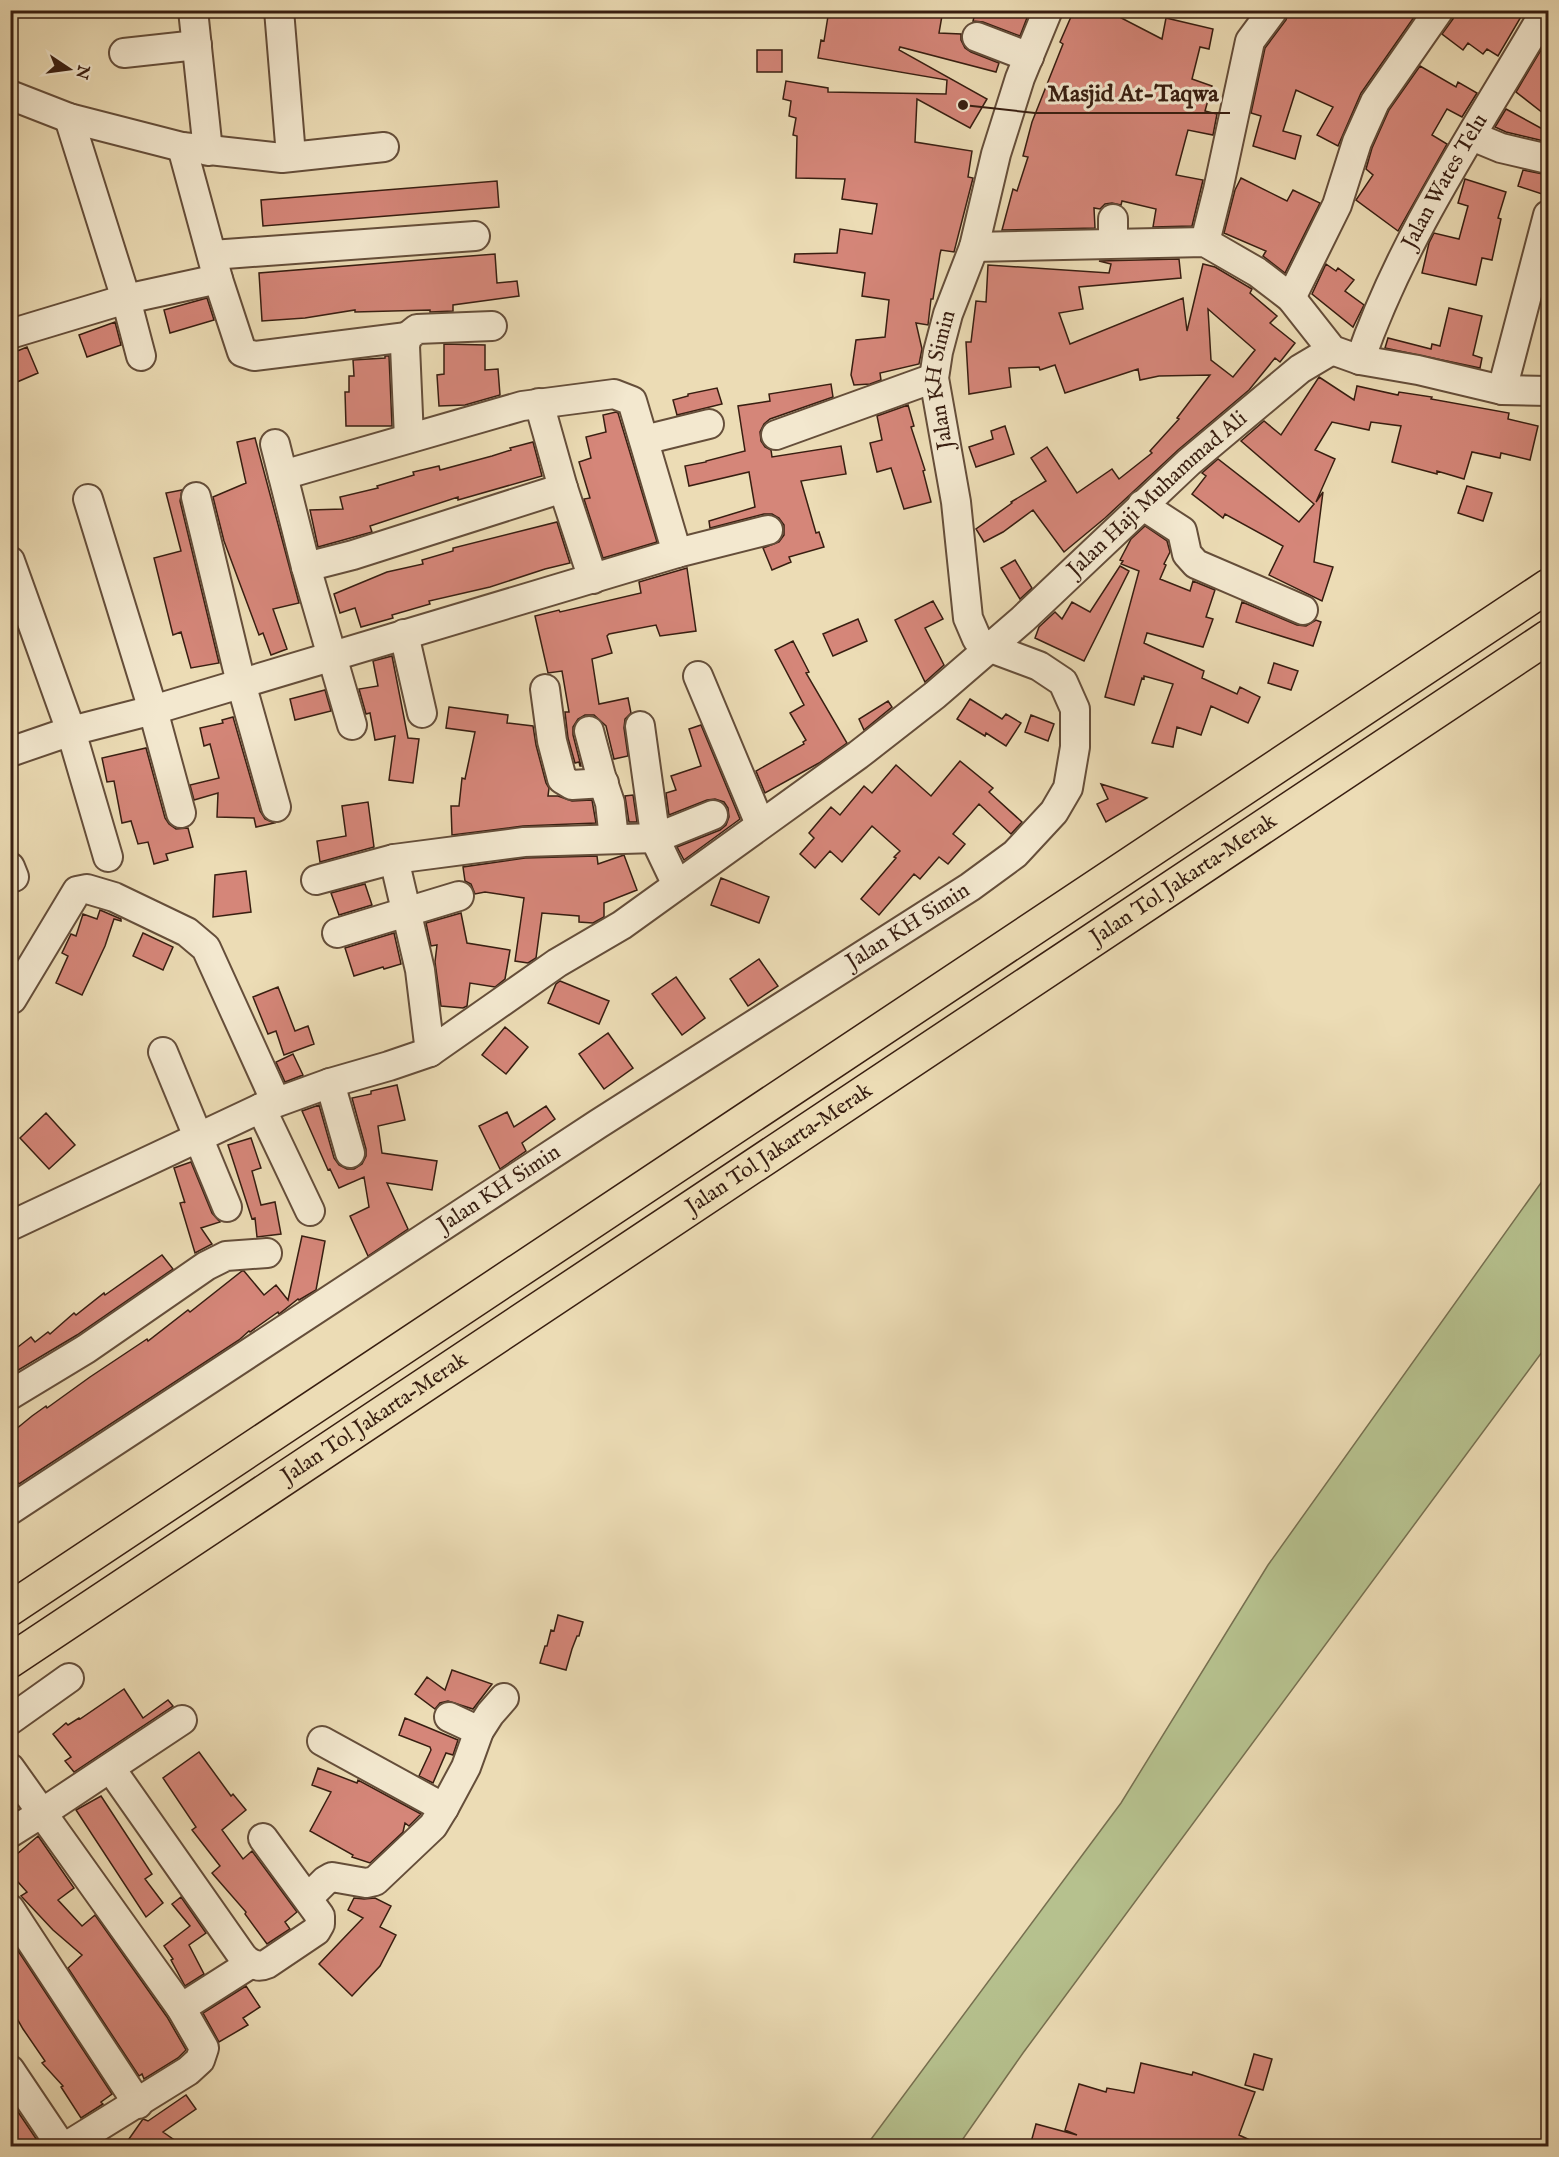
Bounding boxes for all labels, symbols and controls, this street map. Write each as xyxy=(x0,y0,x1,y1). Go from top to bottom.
north arrow xyxy=(39,39,99,99)
text: N xyxy=(70,62,93,81)
callout: Masjid At-Taqwa xyxy=(1035,71,1230,113)
text: Masjid At-Taqwa xyxy=(1047,79,1219,110)
street label: Jalan Wates Telu xyxy=(1394,109,1495,257)
street label: Jalan KH Simin xyxy=(919,307,962,455)
street label: Jalan Haji Muhammad Ali xyxy=(1059,405,1253,586)
street label: Jalan Tol Jakarta–Merak xyxy=(1082,807,1283,953)
street label: Jalan KH Simin xyxy=(838,877,975,978)
street label: Jalan Tol Jakarta–Merak xyxy=(678,1077,878,1223)
street label: Jalan KH Simin xyxy=(430,1138,566,1241)
street label: Jalan Tol Jakarta–Merak xyxy=(273,1346,473,1492)

